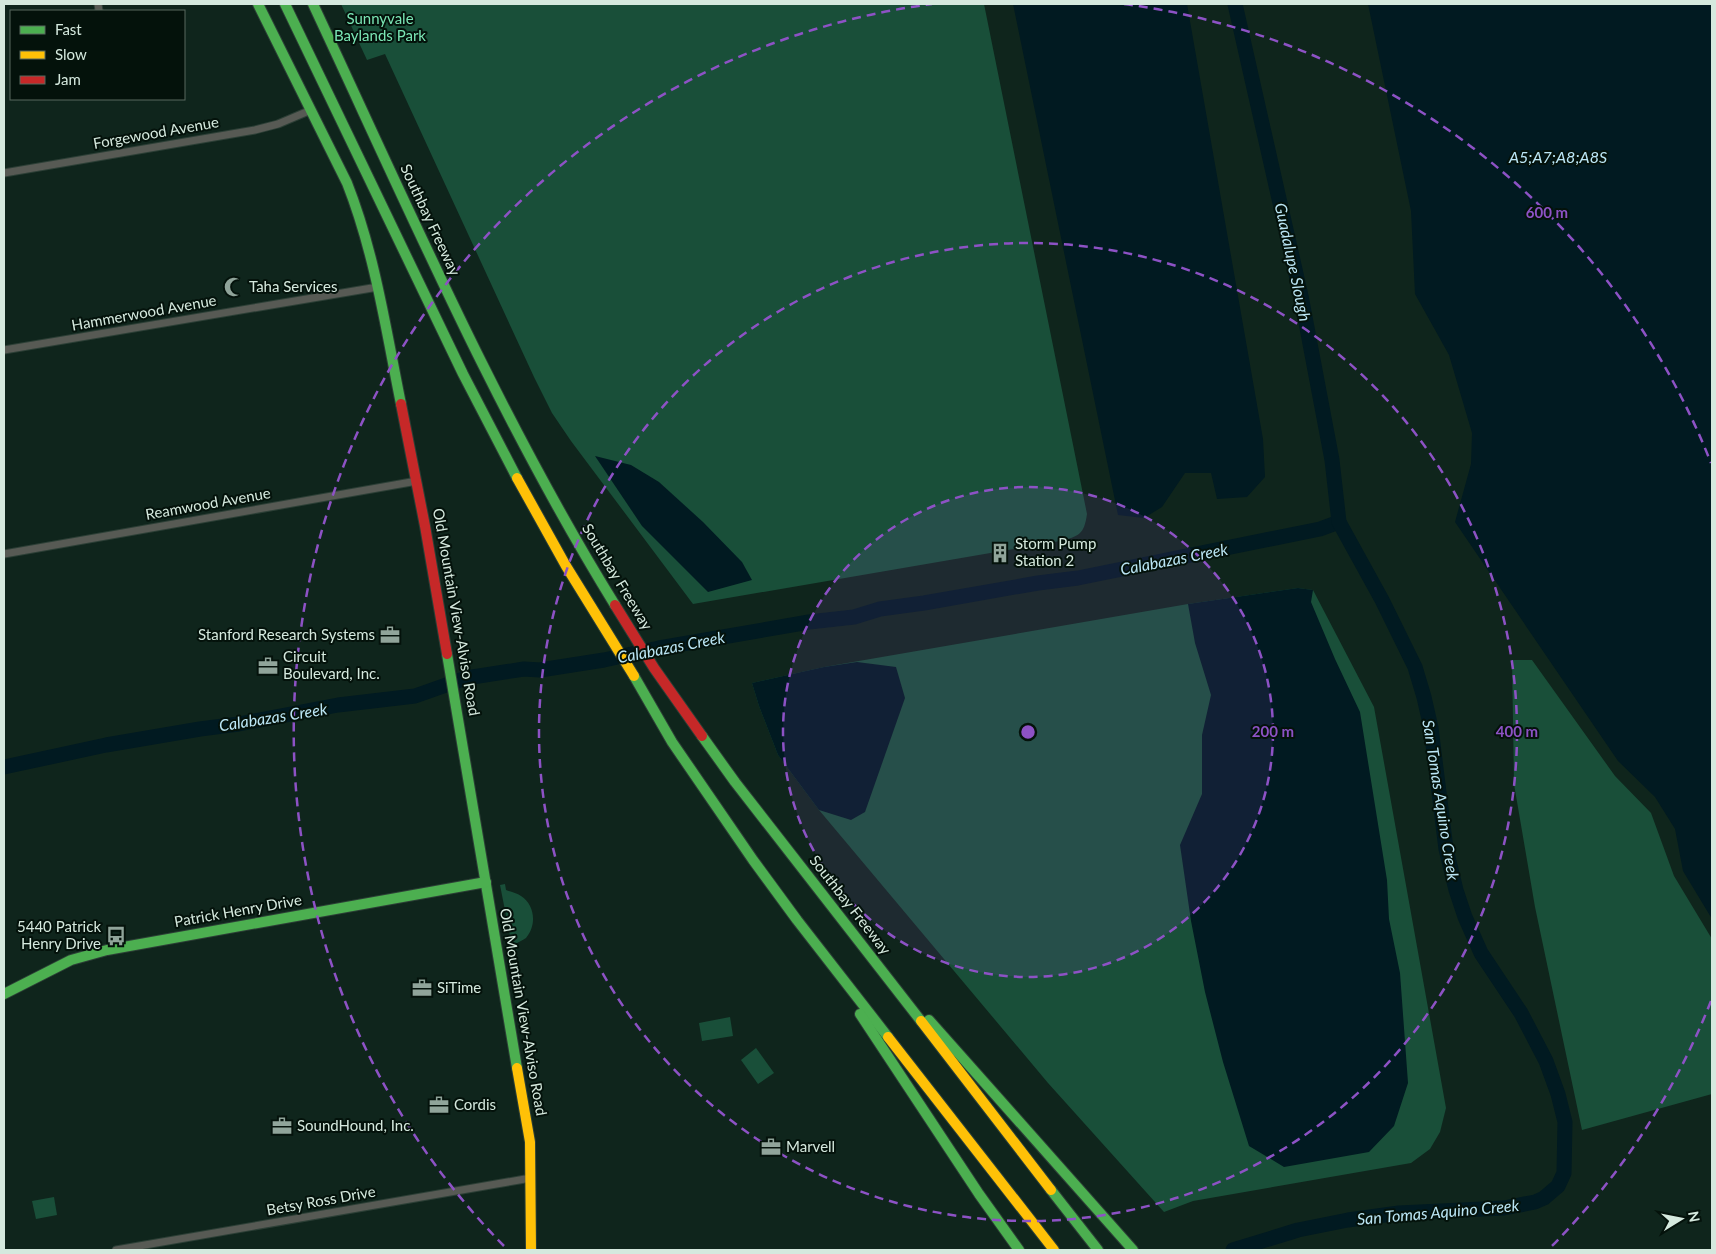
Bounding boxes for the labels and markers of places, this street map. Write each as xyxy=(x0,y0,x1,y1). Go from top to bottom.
mosque icon: Taha Services xyxy=(223,276,245,298)
place label: Taha Services xyxy=(249,277,338,295)
place label: Storm Pump Station 2 xyxy=(1015,534,1096,569)
building icon: Storm Pump Station 2 xyxy=(989,542,1011,564)
office icon: Stanford Research Systems xyxy=(379,624,401,646)
place label: Stanford Research Systems xyxy=(198,625,375,643)
place label: Circuit Boulevard, Inc. xyxy=(283,647,380,682)
office icon: Circuit Boulevard, Inc. xyxy=(257,655,279,677)
centre of rings xyxy=(1019,723,1037,741)
place label: 5440 Patrick Henry Drive xyxy=(17,917,101,952)
bus stop icon: 5440 Patrick Henry Drive xyxy=(105,925,127,947)
office icon: SiTime xyxy=(411,977,433,999)
place label: SiTime xyxy=(437,978,481,996)
office icon: Cordis xyxy=(428,1094,450,1116)
place label: Cordis xyxy=(454,1095,496,1113)
office icon: SoundHound, Inc. xyxy=(271,1115,293,1137)
place label: SoundHound, Inc. xyxy=(297,1116,414,1134)
office icon: Marvell xyxy=(760,1136,782,1158)
place label: Marvell xyxy=(786,1137,835,1155)

